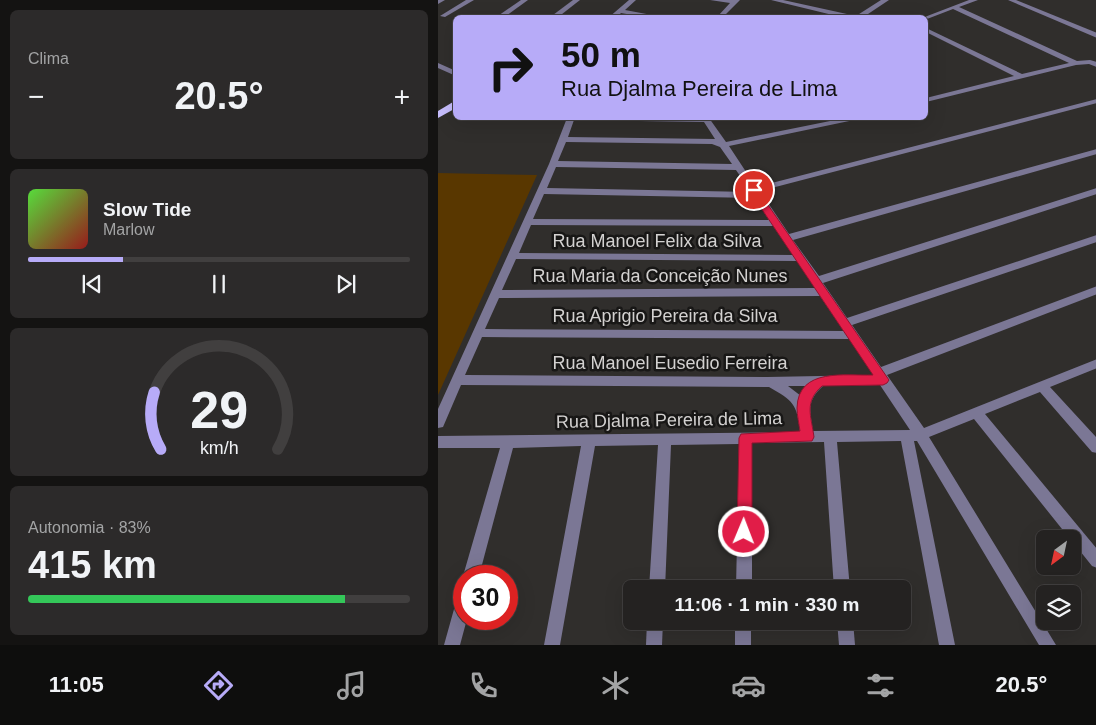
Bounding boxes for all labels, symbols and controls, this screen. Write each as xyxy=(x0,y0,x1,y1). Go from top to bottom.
icon: right xyxy=(478,35,543,100)
text: 50 m xyxy=(561,35,641,74)
text: Clima xyxy=(28,50,69,67)
text: 20.5° xyxy=(174,75,264,117)
text: Rua Djalma Pereira de Lima xyxy=(561,76,837,101)
text: − xyxy=(28,81,44,112)
text: + xyxy=(394,81,410,112)
pin xyxy=(733,169,775,211)
icon: arrive xyxy=(740,176,768,204)
text: Slow Tide xyxy=(103,199,191,220)
text: Marlow xyxy=(103,221,155,238)
street label: Rua Manoel Felix da Silva xyxy=(552,231,763,251)
street label: Rua Maria da Conceição Nunes xyxy=(532,266,788,286)
icon: previous xyxy=(78,270,106,298)
icon: pause xyxy=(205,270,233,298)
icon: next xyxy=(332,270,360,298)
street label: Rua Aprigio Pereira da Silva xyxy=(552,306,779,326)
street label: Rua Manoel Eusedio Ferreira xyxy=(552,353,789,373)
text: 29 xyxy=(190,381,248,439)
street label: Rua Djalma Pereira de Lima xyxy=(556,408,783,432)
text: km/h xyxy=(200,438,238,458)
position arrow xyxy=(717,505,769,557)
text: Autonomia · 83% xyxy=(28,519,151,536)
north arrow xyxy=(1036,530,1080,575)
map controls xyxy=(1036,530,1081,630)
text: 415 km xyxy=(28,544,157,586)
speed limit sign: 30 xyxy=(453,565,518,630)
button: layers xyxy=(1036,585,1081,630)
text: 11:06 · 1 min · 330 m xyxy=(675,594,859,615)
icon: directions xyxy=(201,668,236,703)
icon: music xyxy=(334,668,369,703)
icon: phone xyxy=(466,668,501,703)
icon: climate xyxy=(598,668,633,703)
icon: car xyxy=(731,668,766,703)
icon: filters xyxy=(863,668,898,703)
text: 11:05 xyxy=(49,672,104,697)
text: 20.5° xyxy=(996,672,1047,697)

